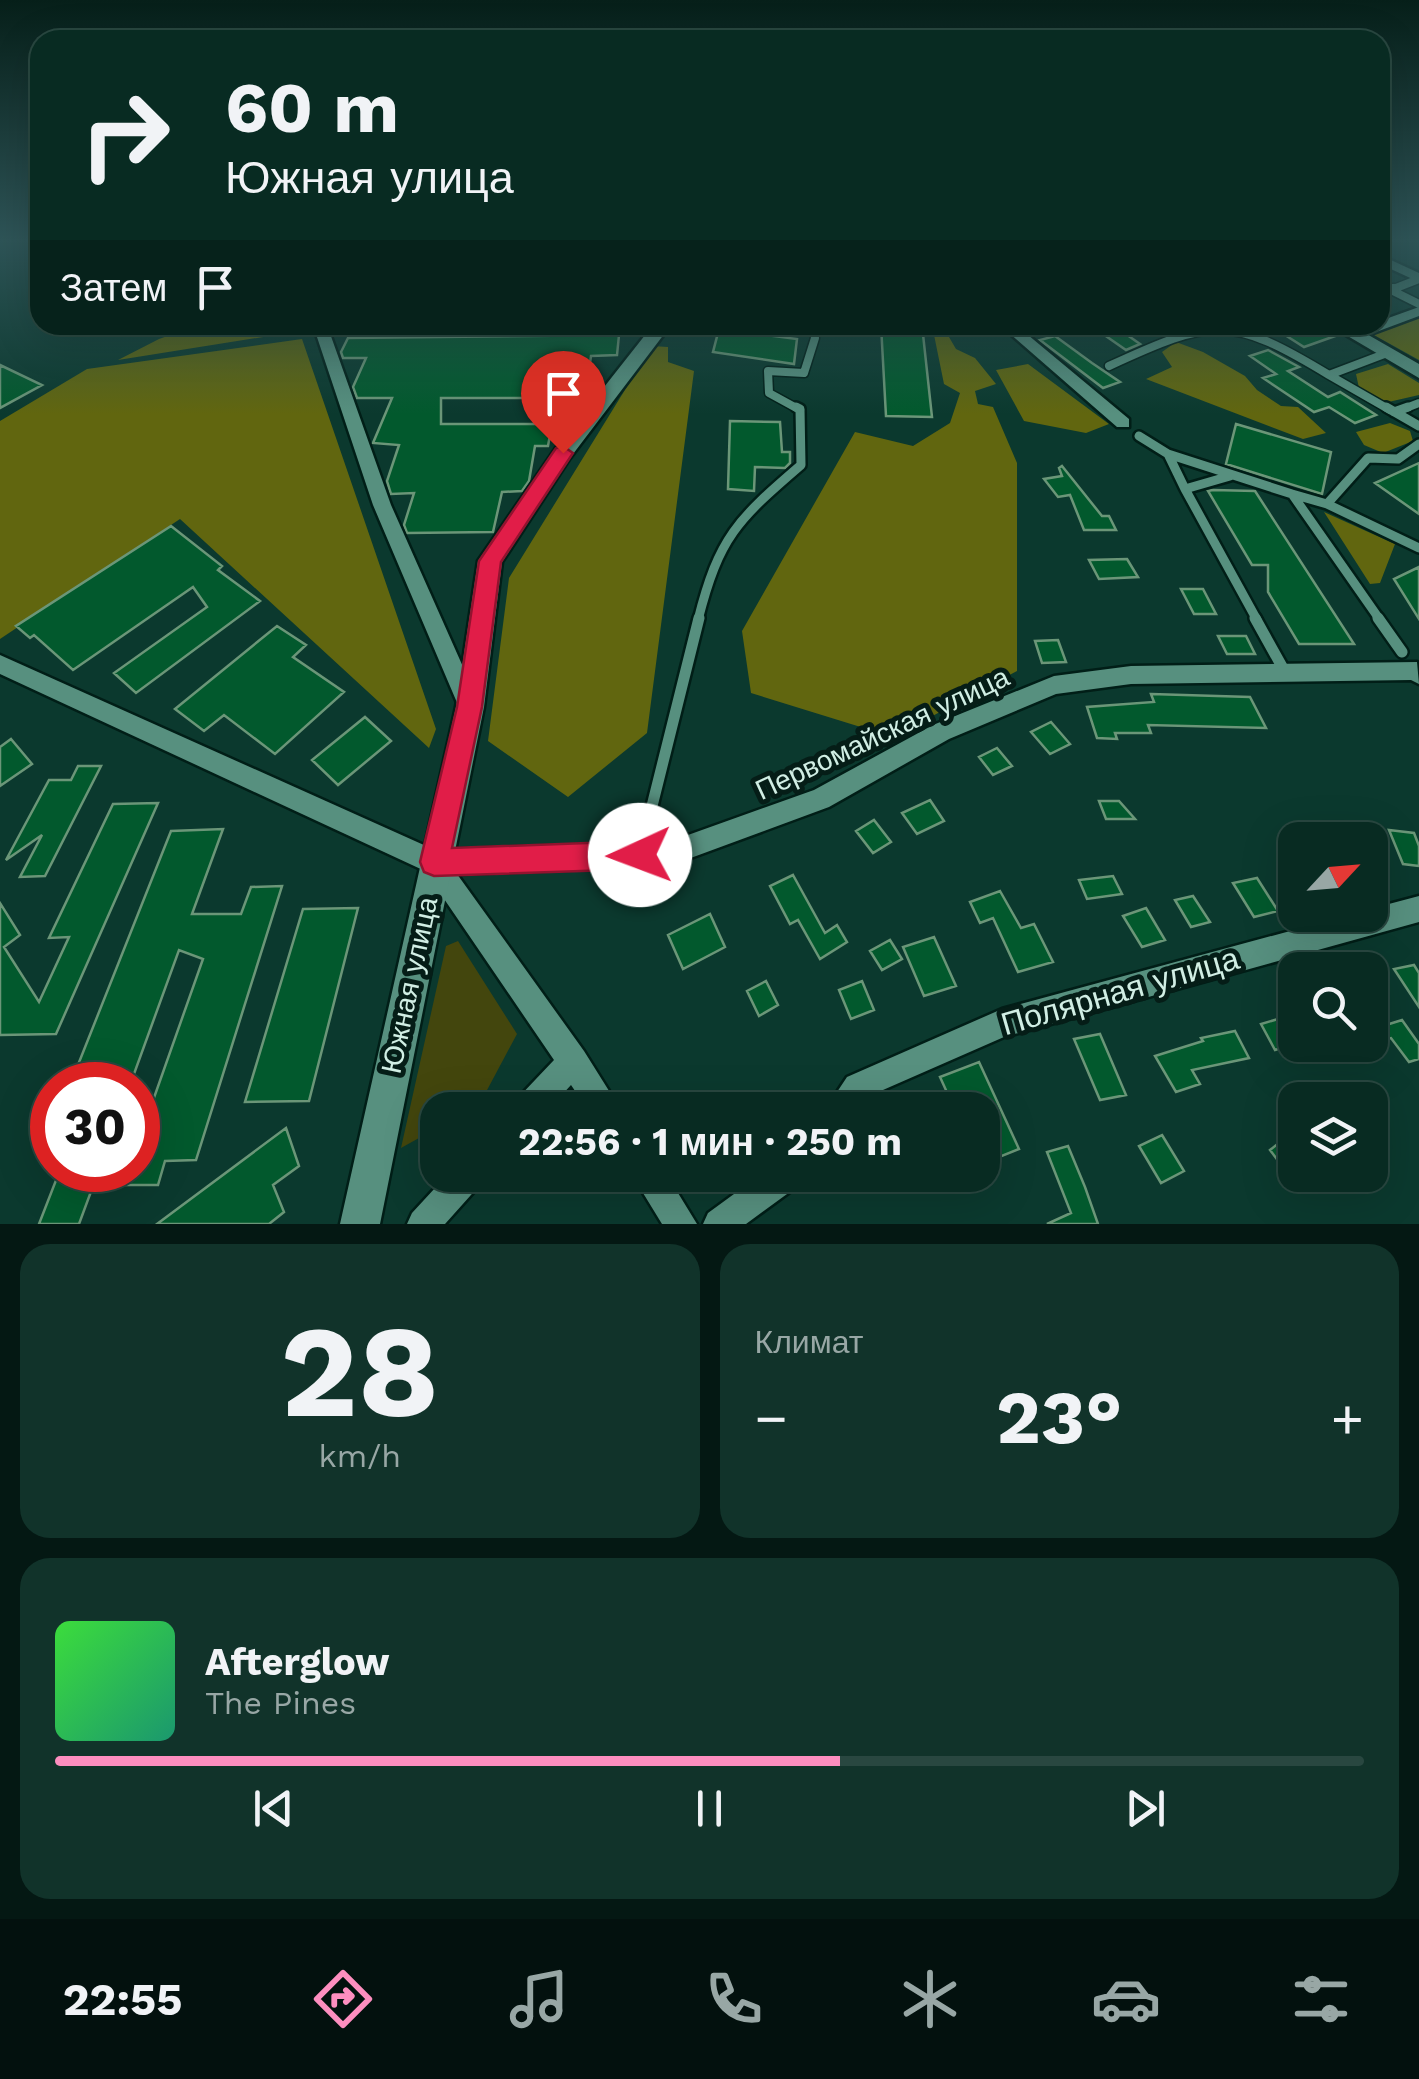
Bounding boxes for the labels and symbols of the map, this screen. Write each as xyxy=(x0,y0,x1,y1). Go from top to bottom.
pin xyxy=(521,351,606,454)
street label: Первомайская улица xyxy=(750,660,1015,807)
position arrow xyxy=(588,803,692,907)
north arrow xyxy=(1278,822,1388,932)
street label: Южная улица xyxy=(375,893,444,1076)
street label: Полярная улица xyxy=(997,939,1243,1043)
speed limit sign: 30 xyxy=(30,1062,160,1192)

